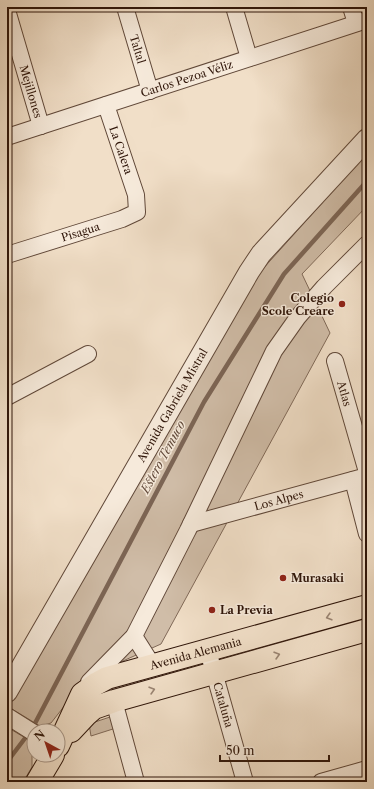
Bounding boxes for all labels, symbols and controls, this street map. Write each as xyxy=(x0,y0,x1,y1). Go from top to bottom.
street label: Taltal xyxy=(127,33,149,66)
street label: Carlos Pezoa Véliz xyxy=(139,57,235,100)
street label: Mejillones xyxy=(16,63,45,120)
street label: La Calera xyxy=(106,124,136,176)
street label: Pisagua xyxy=(59,219,102,245)
place label: Colegio Scole Creare xyxy=(262,291,334,318)
marker: Colegio Scole Creare xyxy=(337,299,347,309)
street label: Avenida Gabriela Mistral xyxy=(133,345,211,465)
street label: Atlas xyxy=(334,378,355,408)
water label: Estero Temuco xyxy=(137,418,188,496)
street label: Los Alpes xyxy=(253,487,305,513)
place label: Murasaki xyxy=(291,571,344,585)
marker: Murasaki xyxy=(278,573,288,583)
place label: La Previa xyxy=(220,603,273,617)
marker: La Previa xyxy=(207,605,217,615)
one-way arrow xyxy=(326,612,333,621)
street label: Avenida Alemania xyxy=(147,634,243,673)
one-way arrow xyxy=(273,651,280,660)
street label: Cataluña xyxy=(210,681,236,729)
one-way arrow xyxy=(149,687,155,695)
north arrow xyxy=(26,723,66,763)
text: N xyxy=(31,727,48,744)
scale bar xyxy=(220,737,329,763)
text: 50 m xyxy=(226,743,255,758)

